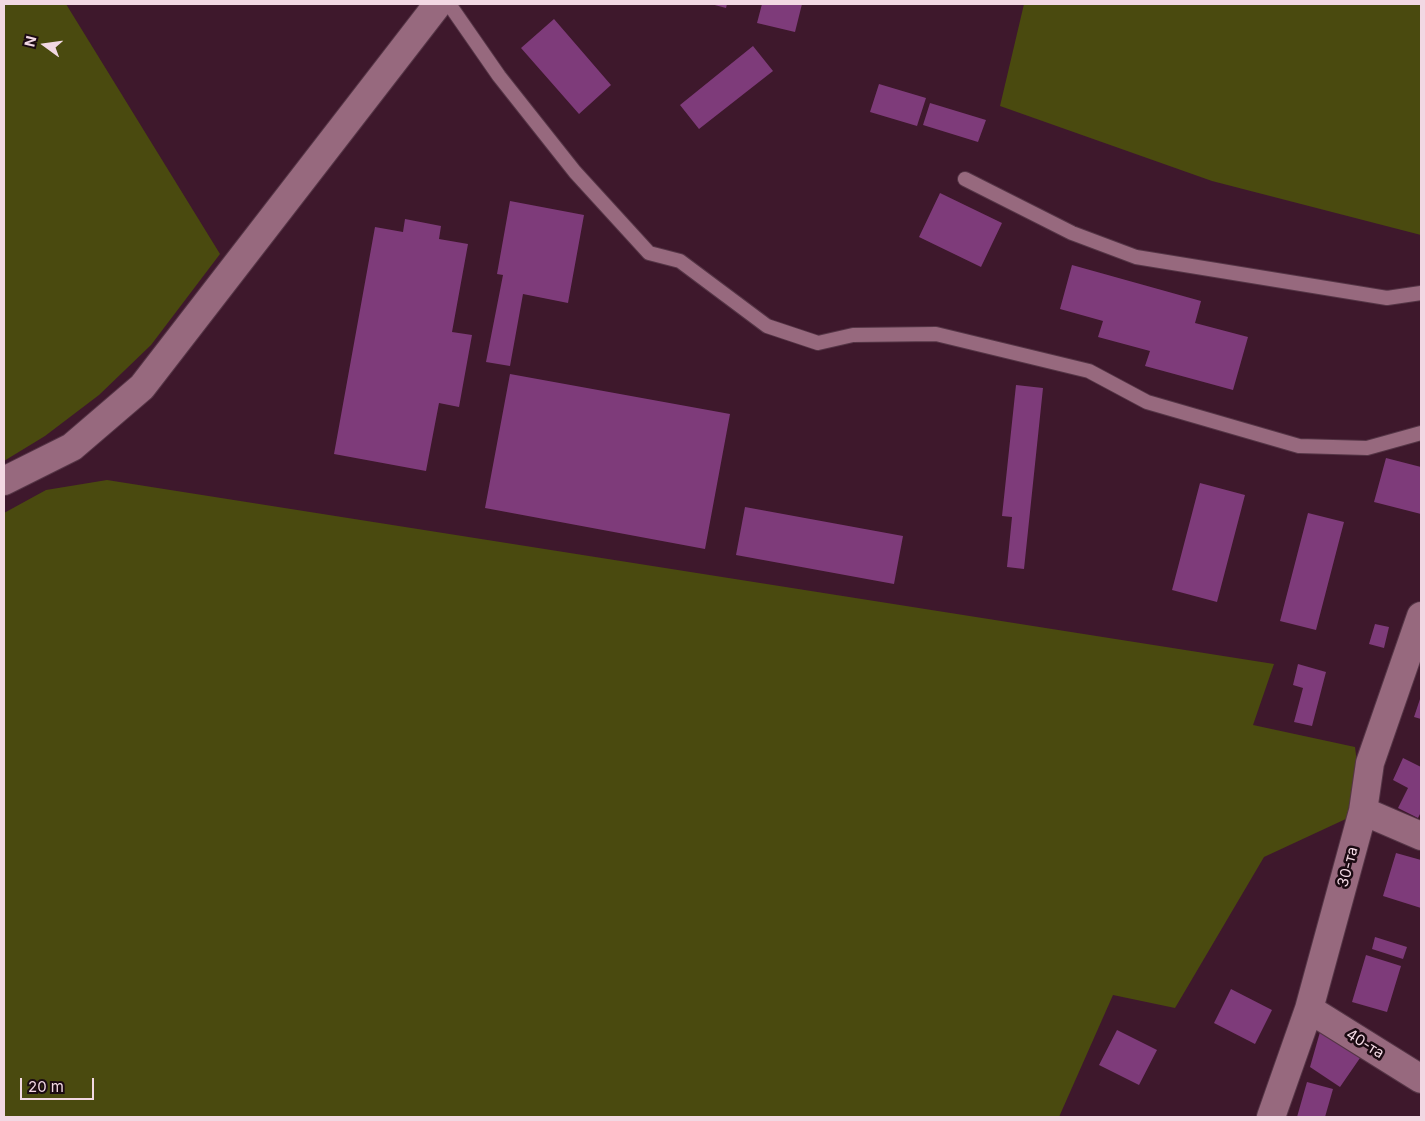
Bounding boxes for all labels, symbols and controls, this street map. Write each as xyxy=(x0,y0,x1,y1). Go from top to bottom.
north arrow xyxy=(20,20,70,70)
text: N xyxy=(20,34,39,48)
street label: 30-та xyxy=(1334,845,1362,889)
street label: 40-та xyxy=(1343,1025,1387,1063)
scale bar xyxy=(22,1068,96,1100)
text: 20 m xyxy=(28,1077,64,1096)

